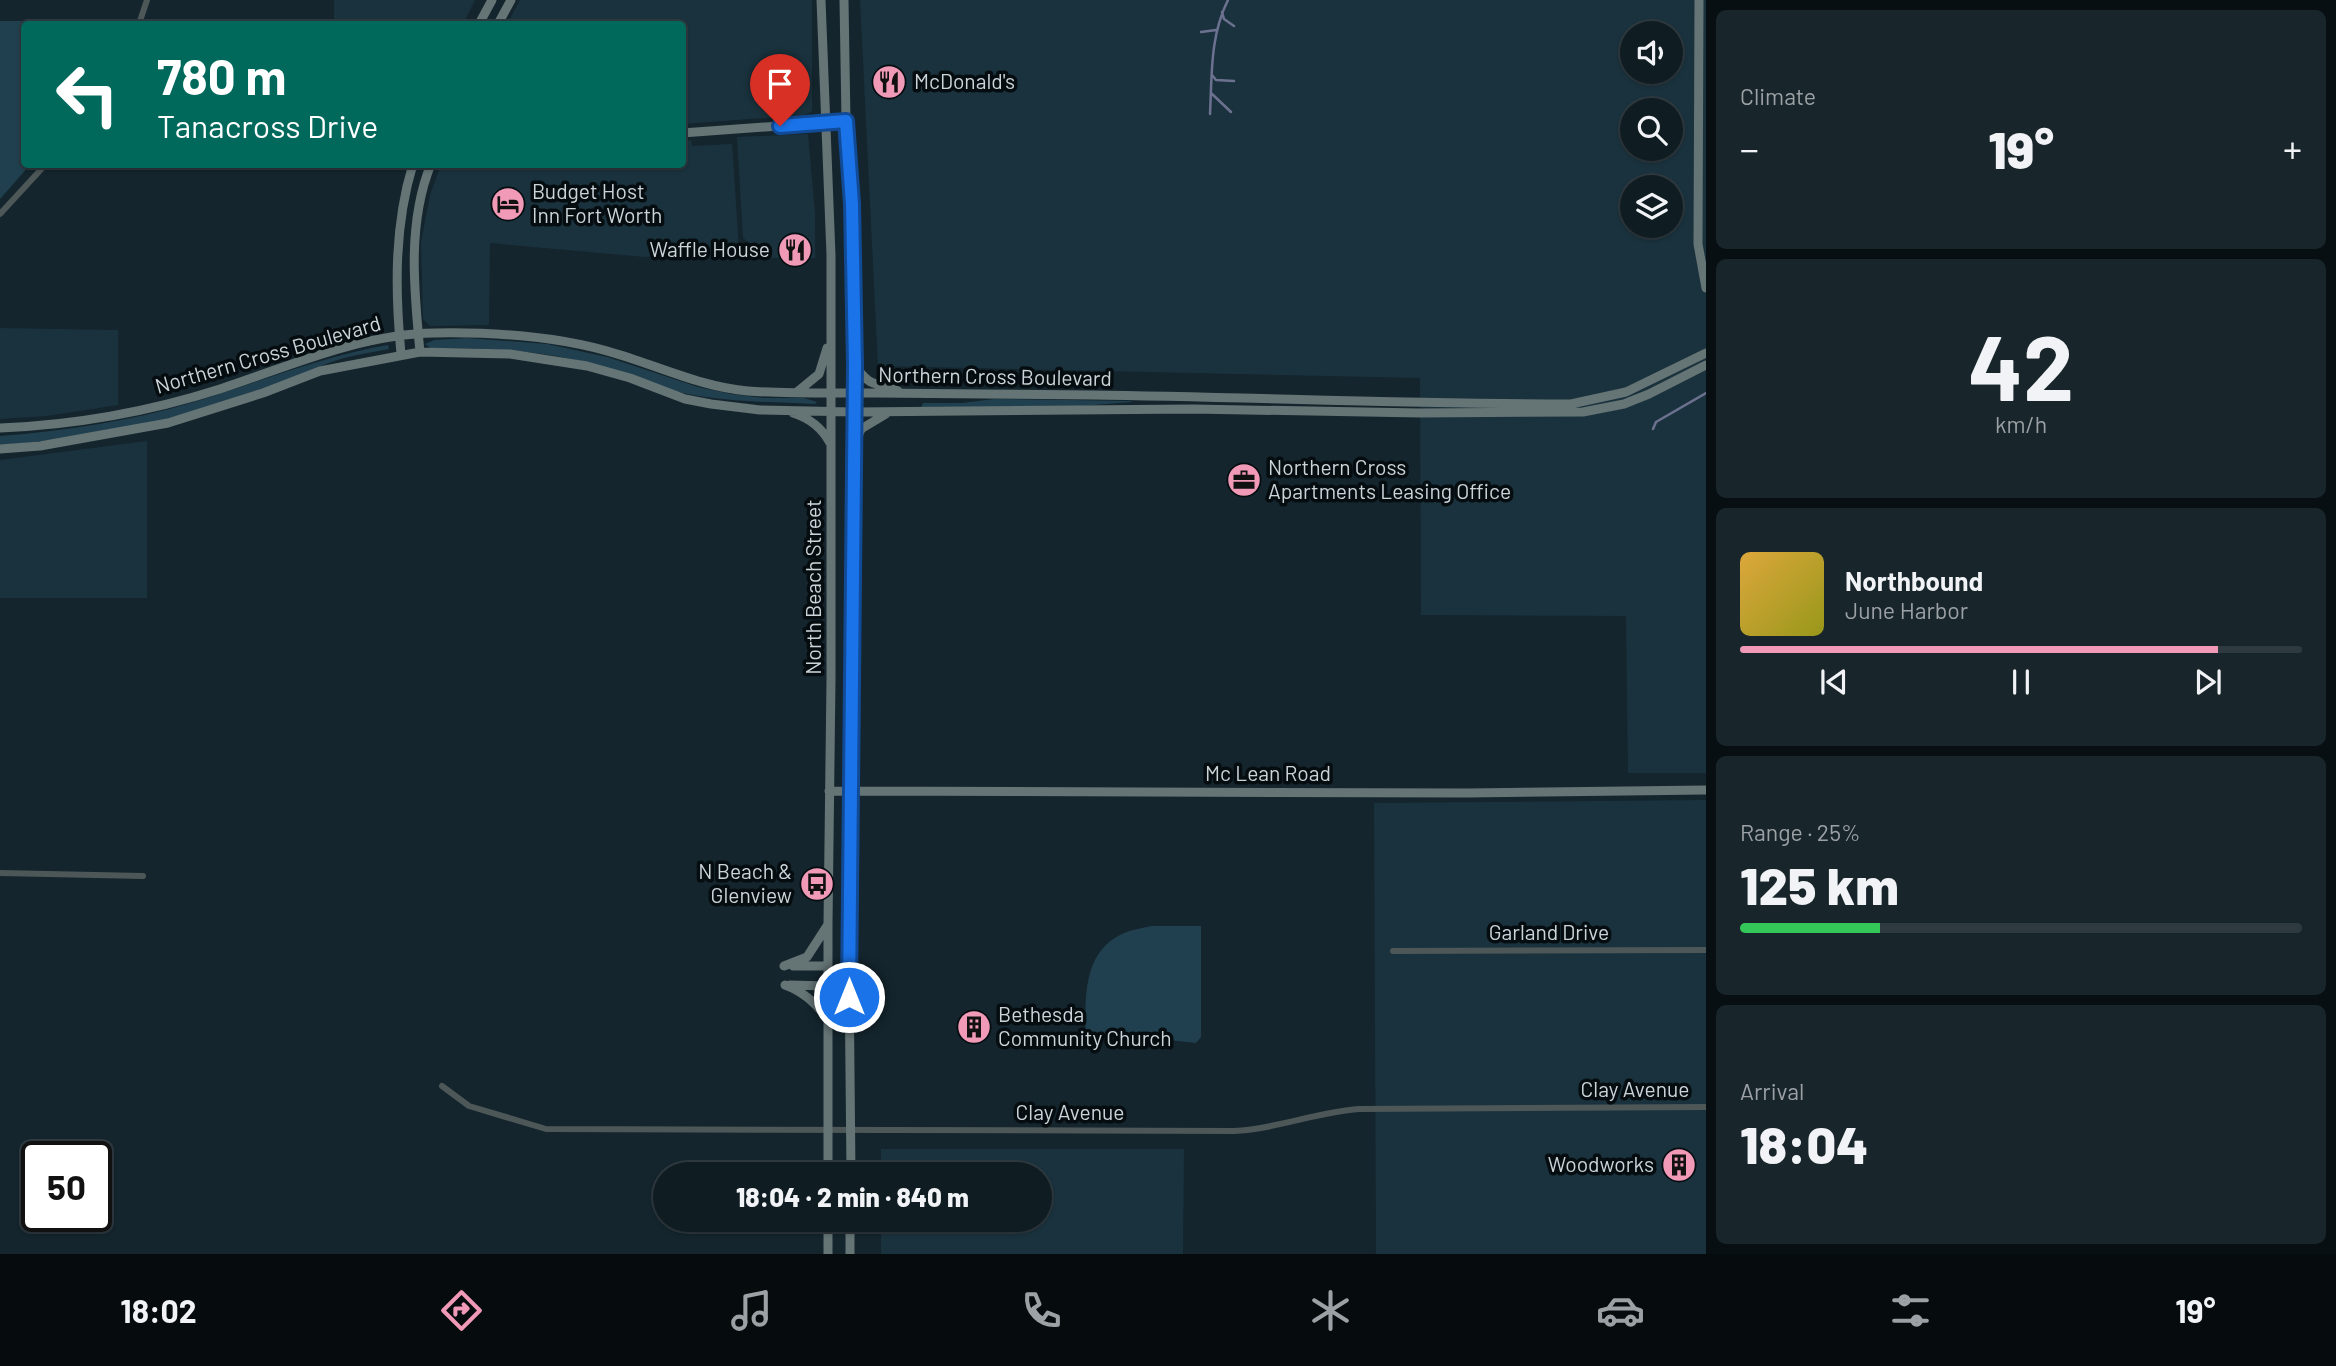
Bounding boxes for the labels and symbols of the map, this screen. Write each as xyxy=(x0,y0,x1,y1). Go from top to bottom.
pin xyxy=(750,54,810,126)
restaurant icon: McDonald's xyxy=(870,63,908,101)
place label: McDonald's xyxy=(914,68,1015,93)
place label: Budget Host Inn Fort Worth xyxy=(532,178,662,227)
hotel icon: Budget Host Inn Fort Worth xyxy=(489,185,527,223)
restaurant icon: Waffle House xyxy=(776,231,814,269)
place label: Waffle House xyxy=(650,236,770,261)
street label: Northern Cross Boulevard xyxy=(152,309,383,398)
street label: Northern Cross Boulevard xyxy=(878,361,1112,390)
place label: Northern Cross Apartments Leasing Office xyxy=(1268,454,1511,503)
office icon: Northern Cross Apartments Leasing Office xyxy=(1225,461,1263,499)
street label: North Beach Street xyxy=(800,499,825,675)
street label: Mc Lean Road xyxy=(1205,760,1331,785)
place label: N Beach & Glenview xyxy=(698,858,792,907)
bus stop icon: N Beach & Glenview xyxy=(798,865,836,903)
street label: Garland Drive xyxy=(1489,919,1609,944)
position arrow xyxy=(812,960,886,1034)
place label: Bethesda Community Church xyxy=(998,1001,1171,1050)
building icon: Bethesda Community Church xyxy=(955,1008,993,1046)
street label: Clay Avenue xyxy=(1581,1076,1689,1101)
street label: Clay Avenue xyxy=(1016,1099,1124,1124)
speed limit sign: 50 xyxy=(21,1141,112,1232)
building icon: Woodworks xyxy=(1660,1146,1698,1184)
place label: Woodworks xyxy=(1548,1151,1654,1176)

